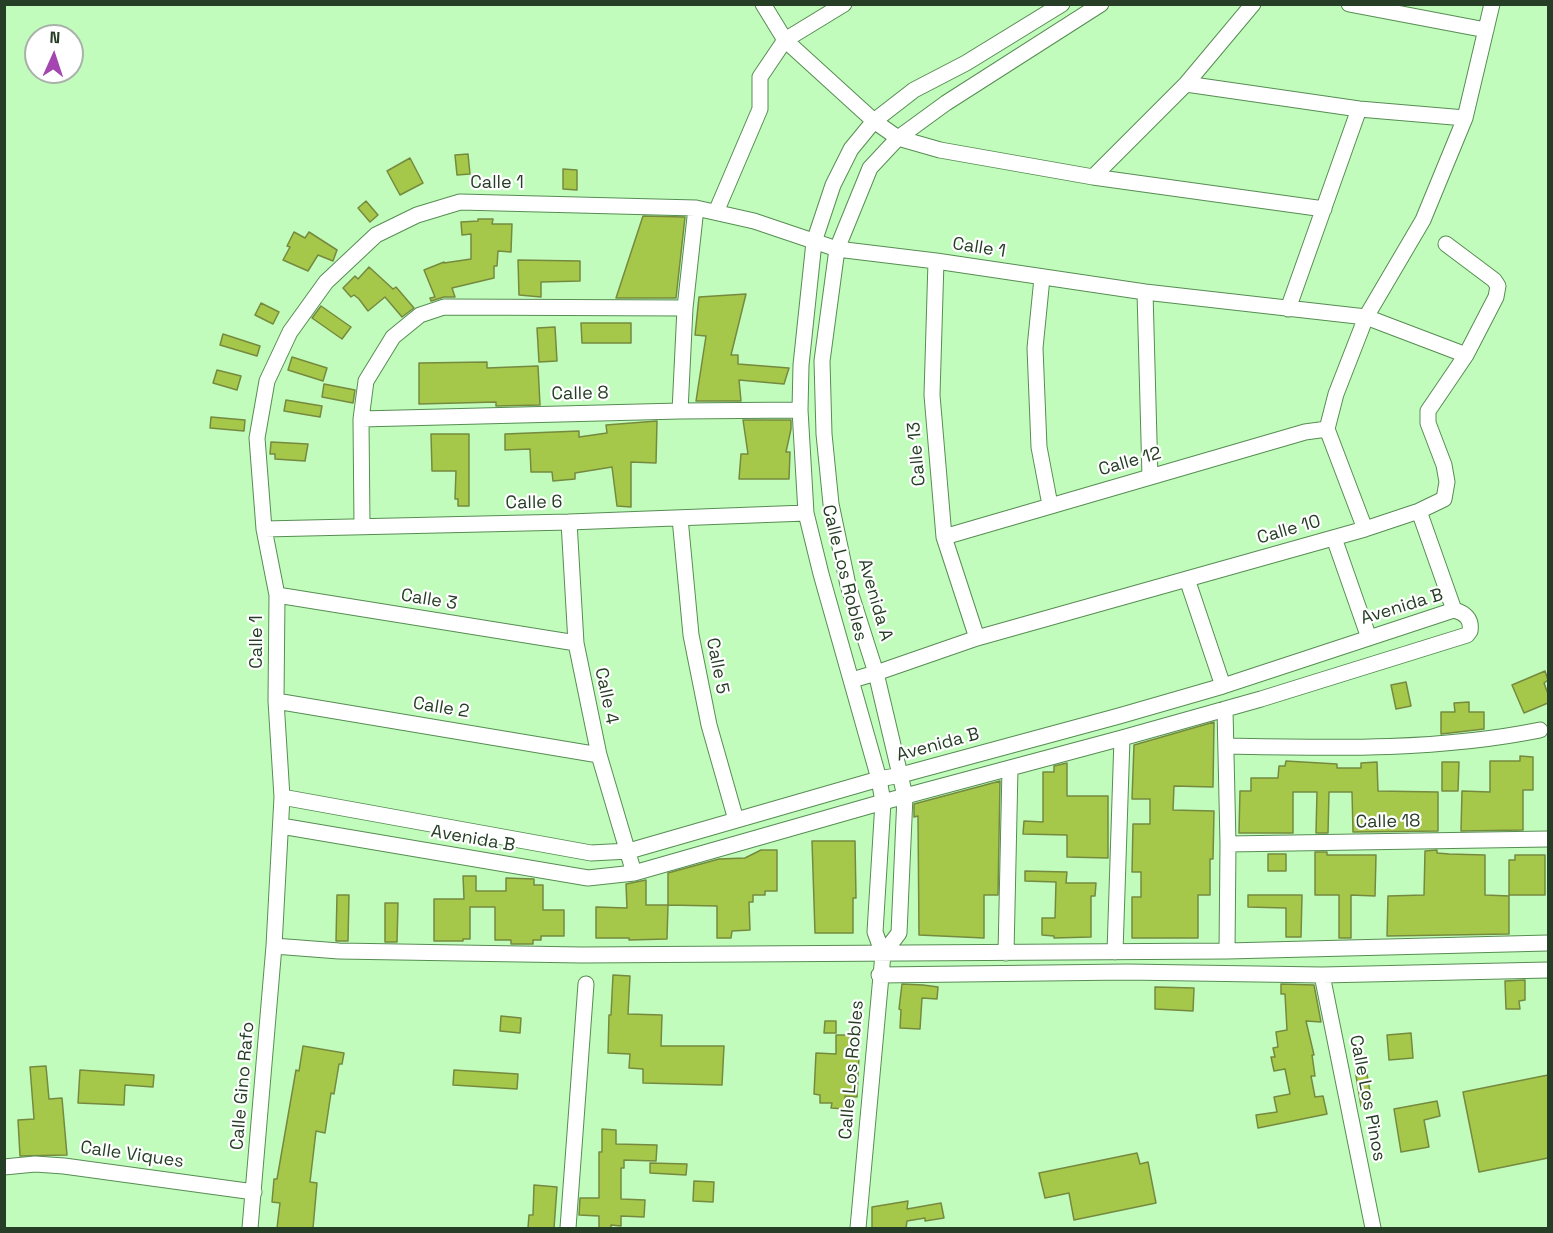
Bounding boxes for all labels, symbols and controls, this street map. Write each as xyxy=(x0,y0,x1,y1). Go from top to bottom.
north arrow xyxy=(24,24,84,84)
text: N xyxy=(49,27,61,48)
street label: Calle 1 xyxy=(470,172,524,194)
street label: Calle 1 xyxy=(951,233,1007,263)
street label: Calle 8 xyxy=(551,383,609,405)
street label: Calle 13 xyxy=(903,421,931,487)
street label: Calle 12 xyxy=(1096,443,1164,481)
street label: Calle 6 xyxy=(505,492,563,514)
street label: Calle Los Robles xyxy=(817,503,871,643)
street label: Calle 10 xyxy=(1255,511,1323,549)
street label: Avenida A xyxy=(853,556,897,644)
street label: Avenida B xyxy=(1358,584,1446,630)
street label: Calle 3 xyxy=(399,585,459,615)
street label: Calle 1 xyxy=(246,615,268,669)
street label: Calle 5 xyxy=(701,636,733,696)
street label: Calle 4 xyxy=(589,666,623,726)
street label: Calle 2 xyxy=(411,693,471,723)
street label: Avenida B xyxy=(894,724,982,766)
street label: Calle 18 xyxy=(1355,811,1421,833)
street label: Avenida B xyxy=(429,821,517,857)
street label: Calle Los Robles xyxy=(835,1000,869,1140)
street label: Calle Gino Rafo xyxy=(227,1021,259,1151)
street label: Calle Los Pinos xyxy=(1344,1033,1390,1163)
street label: Calle Viques xyxy=(79,1137,185,1173)

